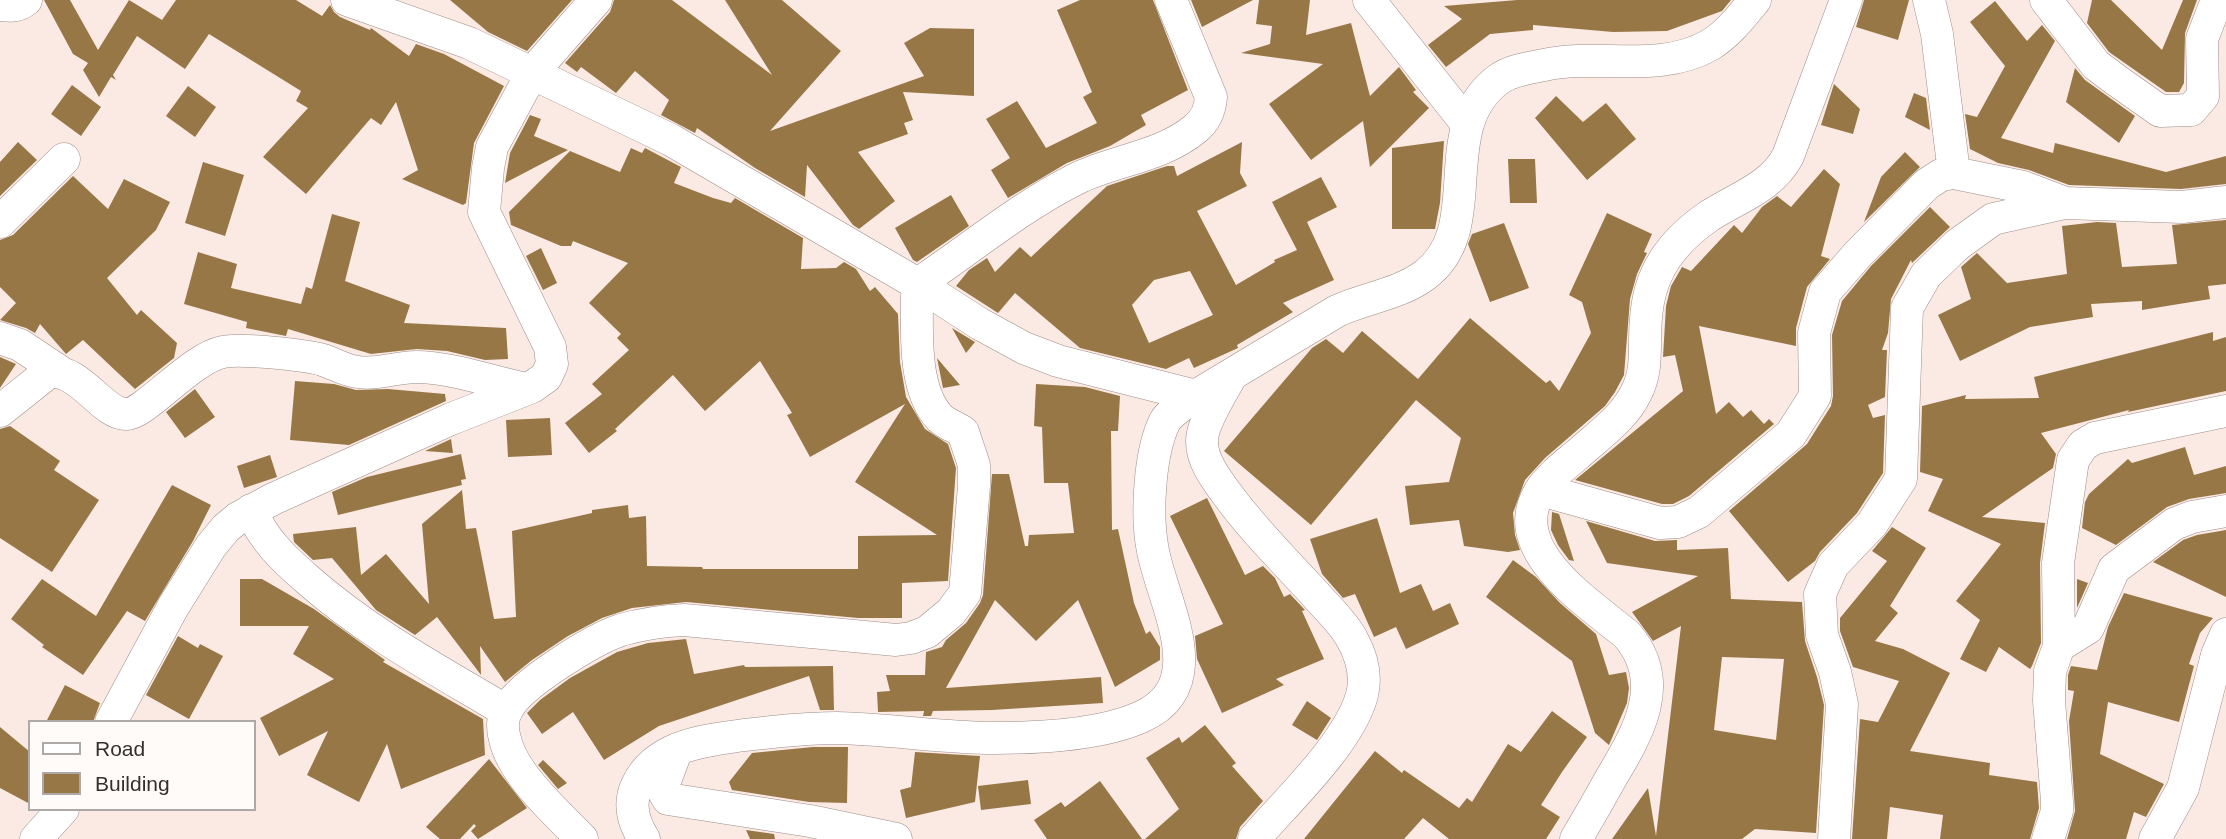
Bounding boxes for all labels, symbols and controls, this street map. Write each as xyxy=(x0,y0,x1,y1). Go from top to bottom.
legend xyxy=(28,720,256,811)
text: Road xyxy=(95,737,145,760)
text: Building xyxy=(95,772,170,795)

